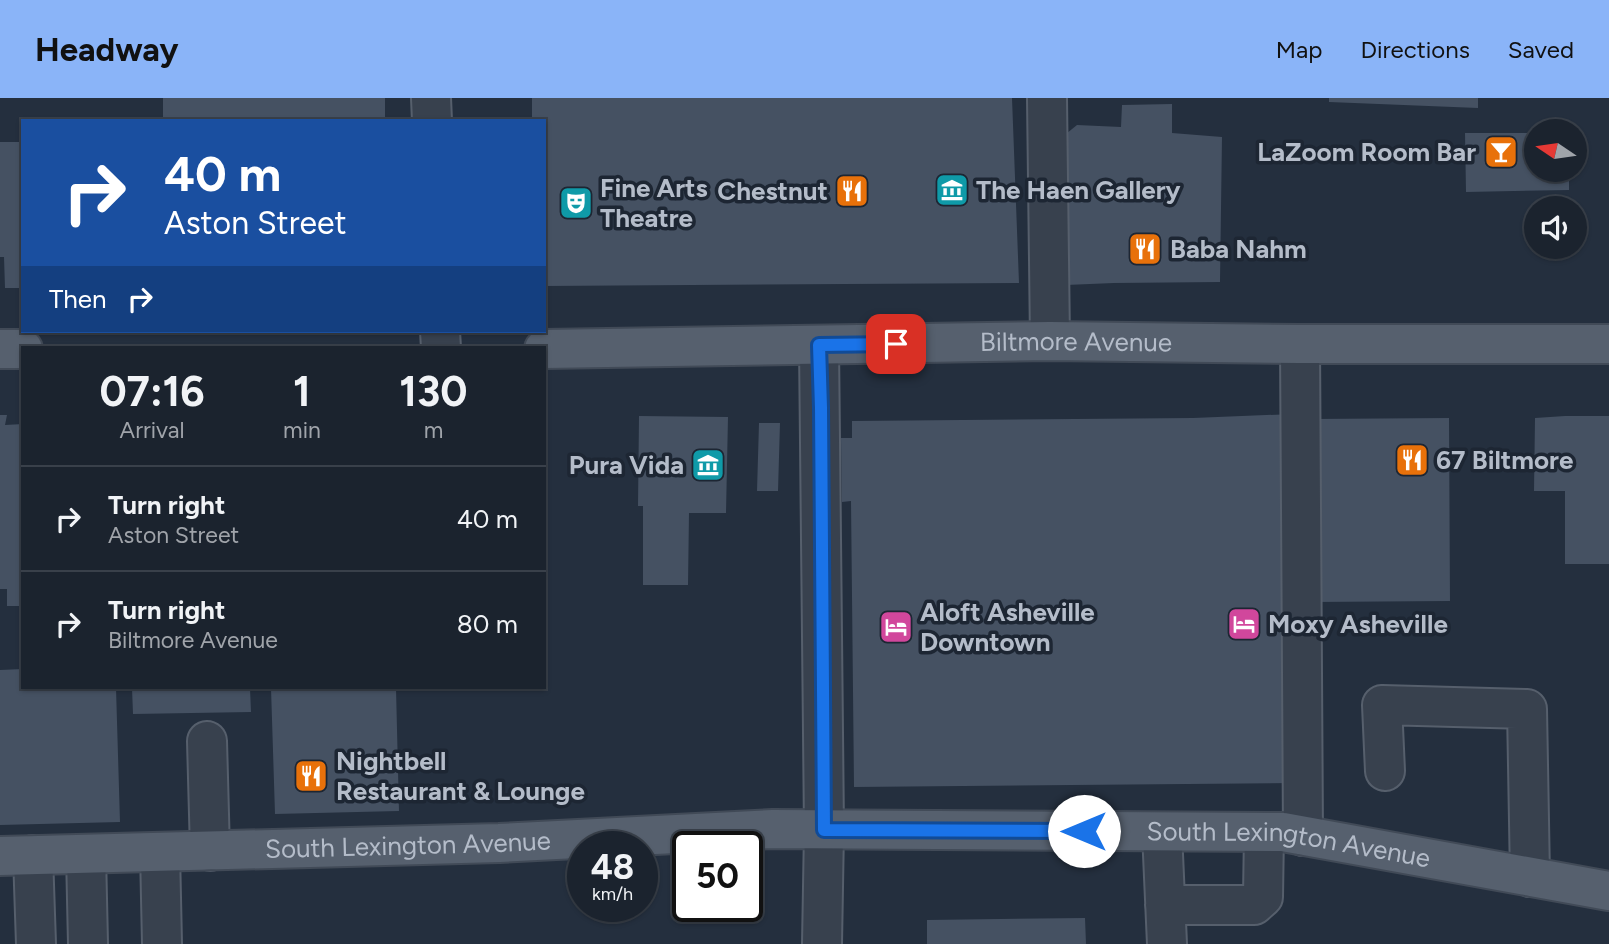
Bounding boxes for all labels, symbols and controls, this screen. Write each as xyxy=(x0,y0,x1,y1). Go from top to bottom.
text: Headway xyxy=(35,30,178,69)
text: Map xyxy=(1276,35,1322,64)
text: Directions xyxy=(1360,35,1470,64)
text: Saved xyxy=(1508,35,1574,64)
north arrow xyxy=(1524,119,1587,182)
map controls xyxy=(1524,119,1587,259)
bar icon: LaZoom Room Bar xyxy=(1482,133,1520,171)
place label: LaZoom Room Bar xyxy=(1257,136,1476,168)
text: 40 m xyxy=(164,144,281,203)
icon: right xyxy=(49,147,140,238)
museum icon: The Haen Gallery xyxy=(933,171,971,209)
place label: Fine Arts Theatre xyxy=(600,172,708,234)
restaurant icon: Chestnut xyxy=(833,172,871,210)
place label: The Haen Gallery xyxy=(976,174,1181,206)
place label: Chestnut xyxy=(717,175,828,207)
theatre icon: Fine Arts Theatre xyxy=(557,184,595,222)
button: sound xyxy=(1524,196,1587,259)
text: Aston Street xyxy=(164,204,347,242)
restaurant icon: Baba Nahm xyxy=(1126,230,1164,268)
place label: Baba Nahm xyxy=(1170,233,1307,265)
icon: right xyxy=(121,280,159,318)
text: Then xyxy=(49,283,107,315)
pin xyxy=(866,314,926,374)
icon: arrive xyxy=(877,325,915,363)
street label: Biltmore Avenue xyxy=(980,325,1172,358)
text: 07:16 xyxy=(99,366,205,417)
text: 1 xyxy=(293,366,311,417)
text: 130 xyxy=(399,366,468,417)
text: Arrival xyxy=(120,416,185,444)
text: min xyxy=(283,416,321,444)
text: m xyxy=(424,416,443,444)
restaurant icon: 67 Biltmore xyxy=(1393,441,1431,479)
place label: 67 Biltmore xyxy=(1436,444,1573,476)
museum icon: Pura Vida xyxy=(689,446,727,484)
place label: Pura Vida xyxy=(569,449,684,481)
text: Turn right xyxy=(108,489,225,521)
icon: right xyxy=(49,500,87,538)
text: 40 m xyxy=(457,503,518,535)
text: Aston Street xyxy=(108,521,239,549)
text: Turn right xyxy=(108,594,225,626)
place label: Aloft Asheville Downtown xyxy=(920,596,1095,658)
icon: right xyxy=(49,605,87,643)
hotel icon: Moxy Asheville xyxy=(1225,605,1263,643)
text: 80 m xyxy=(457,608,518,640)
hotel icon: Aloft Asheville Downtown xyxy=(877,608,915,646)
place label: Moxy Asheville xyxy=(1268,608,1448,640)
text: Biltmore Avenue xyxy=(108,626,278,654)
place label: Nightbell Restaurant & Lounge xyxy=(336,745,585,807)
restaurant icon: Nightbell Restaurant & Lounge xyxy=(292,757,330,795)
position arrow xyxy=(1047,794,1121,868)
street label: South Lexington Avenue xyxy=(1146,815,1433,874)
street label: South Lexington Avenue xyxy=(265,824,552,865)
speed limit sign: 50 xyxy=(672,831,763,922)
text: 48 xyxy=(591,846,634,888)
text: km/h xyxy=(592,883,633,905)

